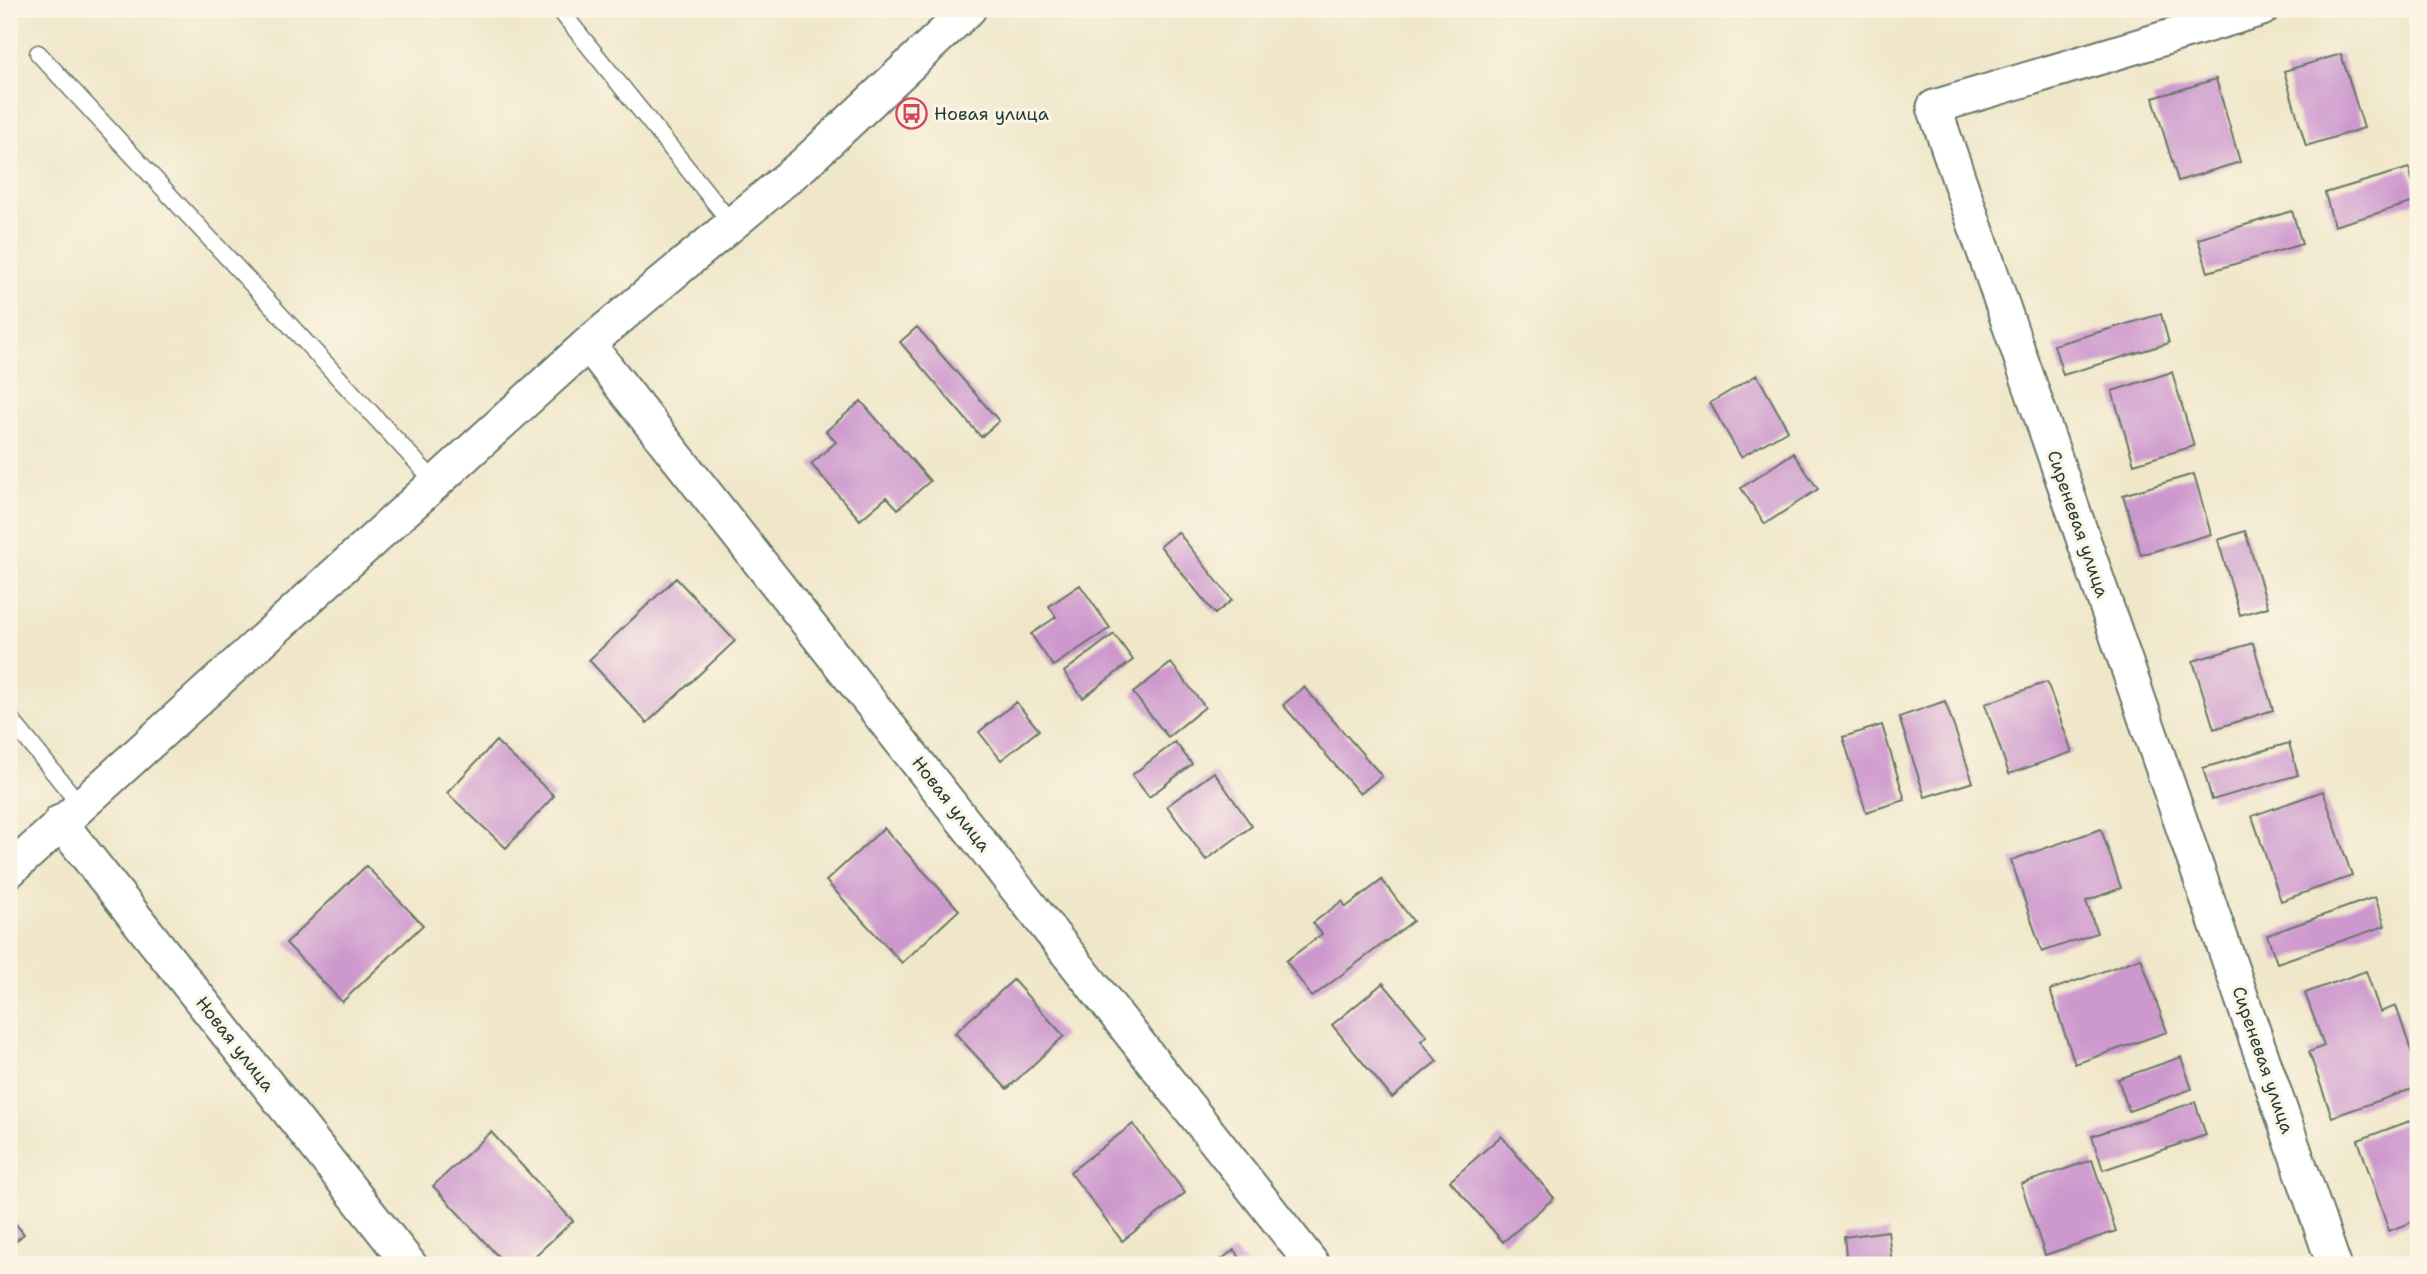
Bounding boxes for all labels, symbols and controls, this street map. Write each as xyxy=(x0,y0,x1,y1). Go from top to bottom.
bus stop icon: Новая улица xyxy=(894,97,928,131)
place label: Новая улица xyxy=(934,102,1049,126)
street label: Сиреневая улица xyxy=(2042,447,2114,601)
street label: Новая улица xyxy=(906,751,996,857)
street label: Сиреневая улица xyxy=(2227,983,2299,1137)
street label: Новая улица xyxy=(190,991,280,1097)

